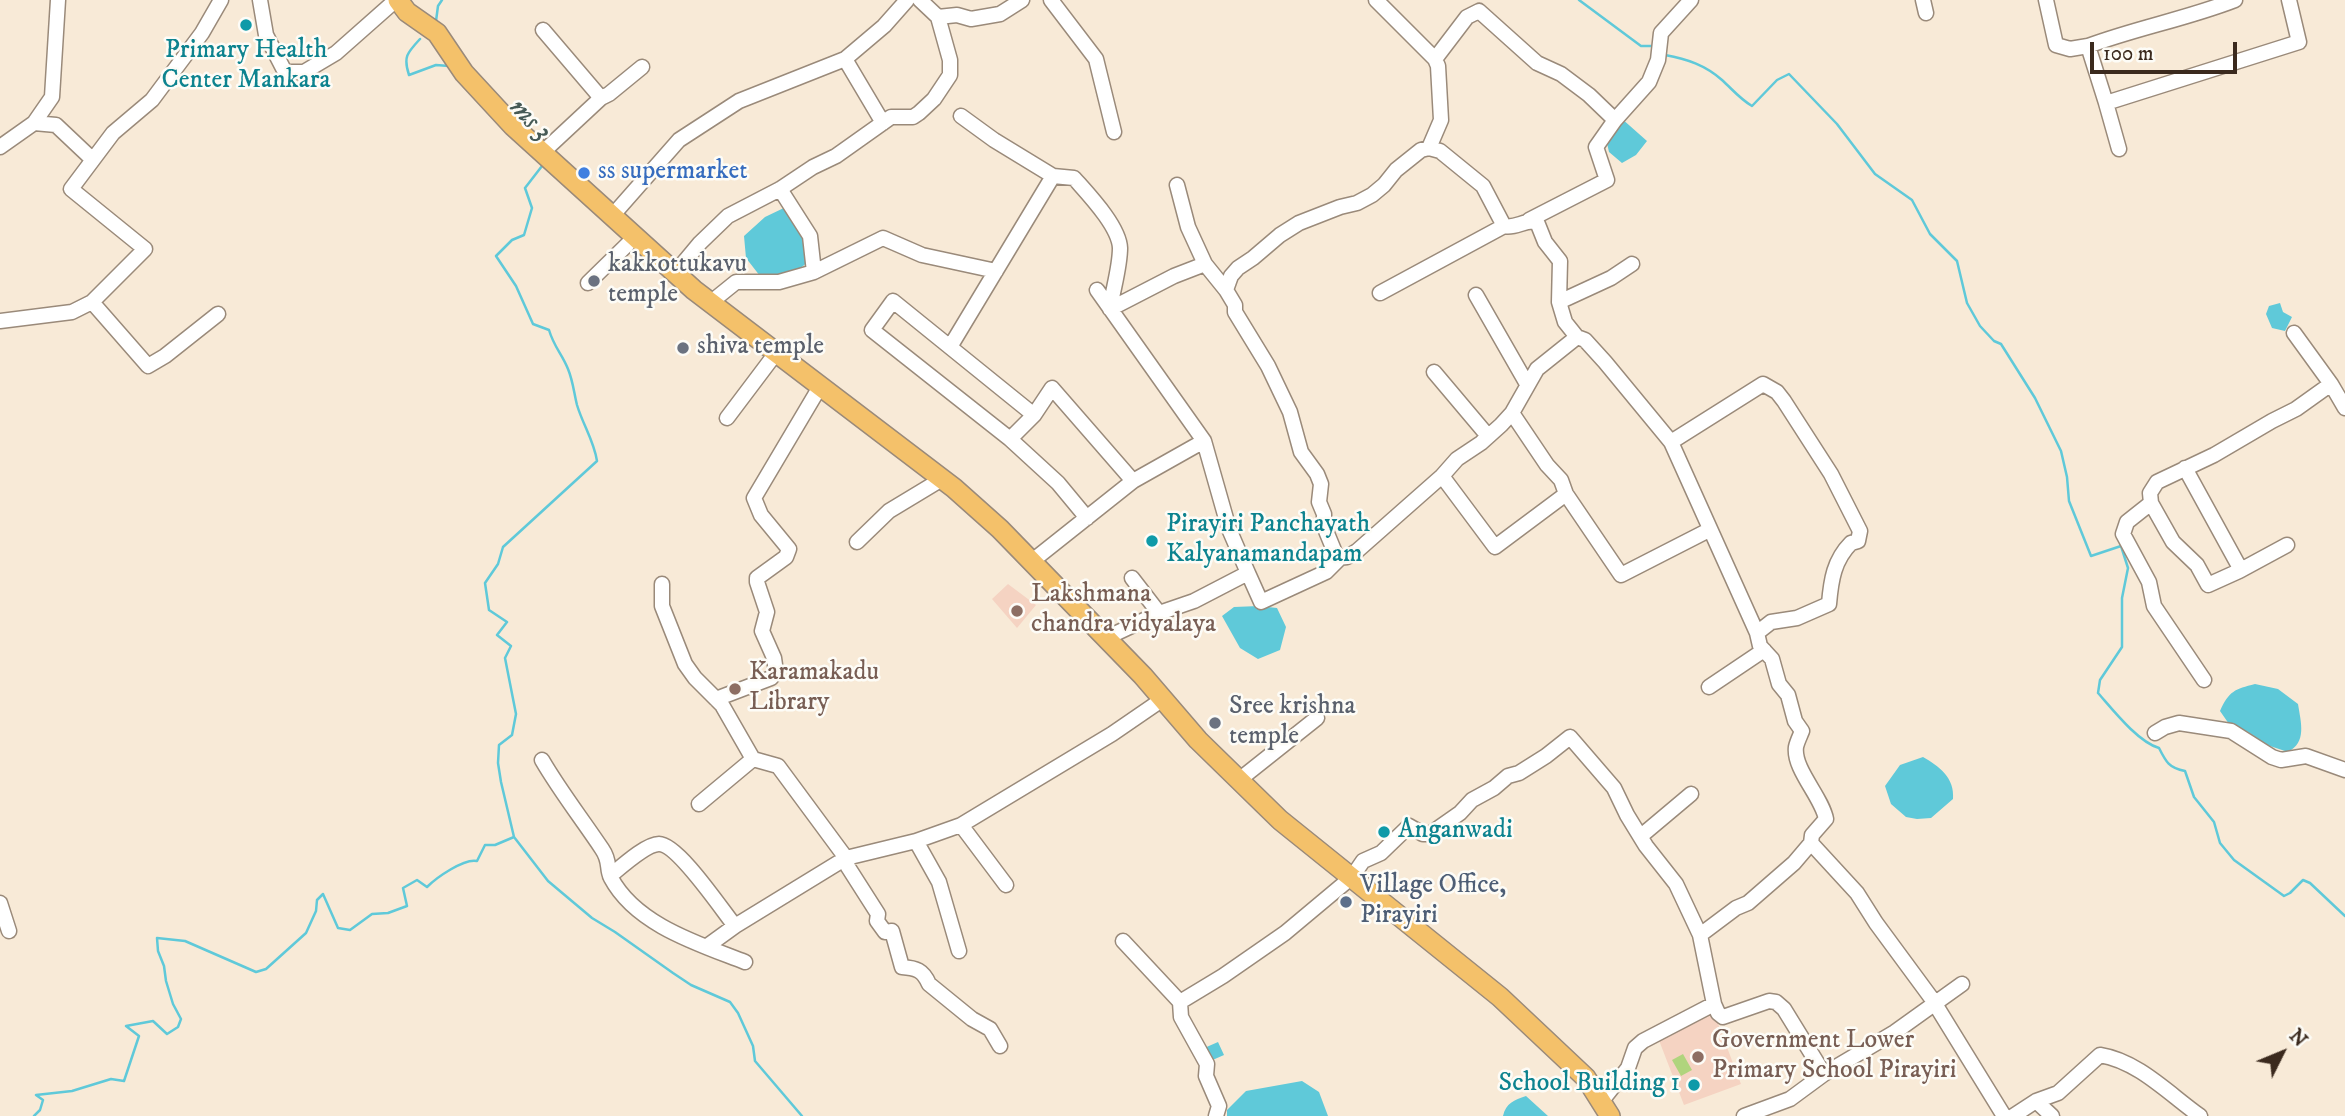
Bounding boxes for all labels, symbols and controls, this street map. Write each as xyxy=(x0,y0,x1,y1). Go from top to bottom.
marker: Primary Health Center Mankara xyxy=(238,17,254,33)
scale bar xyxy=(2093,28,2240,72)
place label: Primary Health Center Mankara xyxy=(162,36,330,98)
text: 100 m xyxy=(2103,41,2154,67)
water label: ms 3 xyxy=(501,92,557,150)
place label: ss supermarket xyxy=(598,157,748,189)
marker: ss supermarket xyxy=(576,165,592,181)
place label: kakkottukavu temple xyxy=(608,250,747,312)
marker: kakkottukavu temple xyxy=(586,273,602,289)
place label: shiva temple xyxy=(697,332,824,364)
marker: shiva temple xyxy=(675,340,691,356)
place label: Pirayiri Panchayath Kalyanamandapam xyxy=(1166,510,1370,572)
marker: Pirayiri Panchayath Kalyanamandapam xyxy=(1144,533,1160,549)
place label: Lakshmana chandra vidyalaya xyxy=(1031,580,1216,642)
marker: Lakshmana chandra vidyalaya xyxy=(1009,603,1025,619)
place label: Karamakadu Library xyxy=(749,658,879,720)
marker: Karamakadu Library xyxy=(727,681,743,697)
place label: Sree krishna temple xyxy=(1229,692,1356,754)
marker: Sree krishna temple xyxy=(1207,715,1223,731)
place label: Anganwadi xyxy=(1398,816,1513,848)
marker: Anganwadi xyxy=(1376,824,1392,840)
place label: Village Office, Pirayiri xyxy=(1360,871,1506,932)
marker: Village Office, Pirayiri xyxy=(1338,894,1354,910)
north arrow xyxy=(2247,1018,2317,1088)
text: N xyxy=(2284,1025,2311,1052)
place label: Government Lower Primary School Pirayiri xyxy=(1712,1026,1956,1088)
marker: Government Lower Primary School Pirayiri xyxy=(1690,1049,1706,1065)
place label: School Building 1 xyxy=(1498,1069,1680,1101)
marker: School Building 1 xyxy=(1686,1077,1702,1093)

